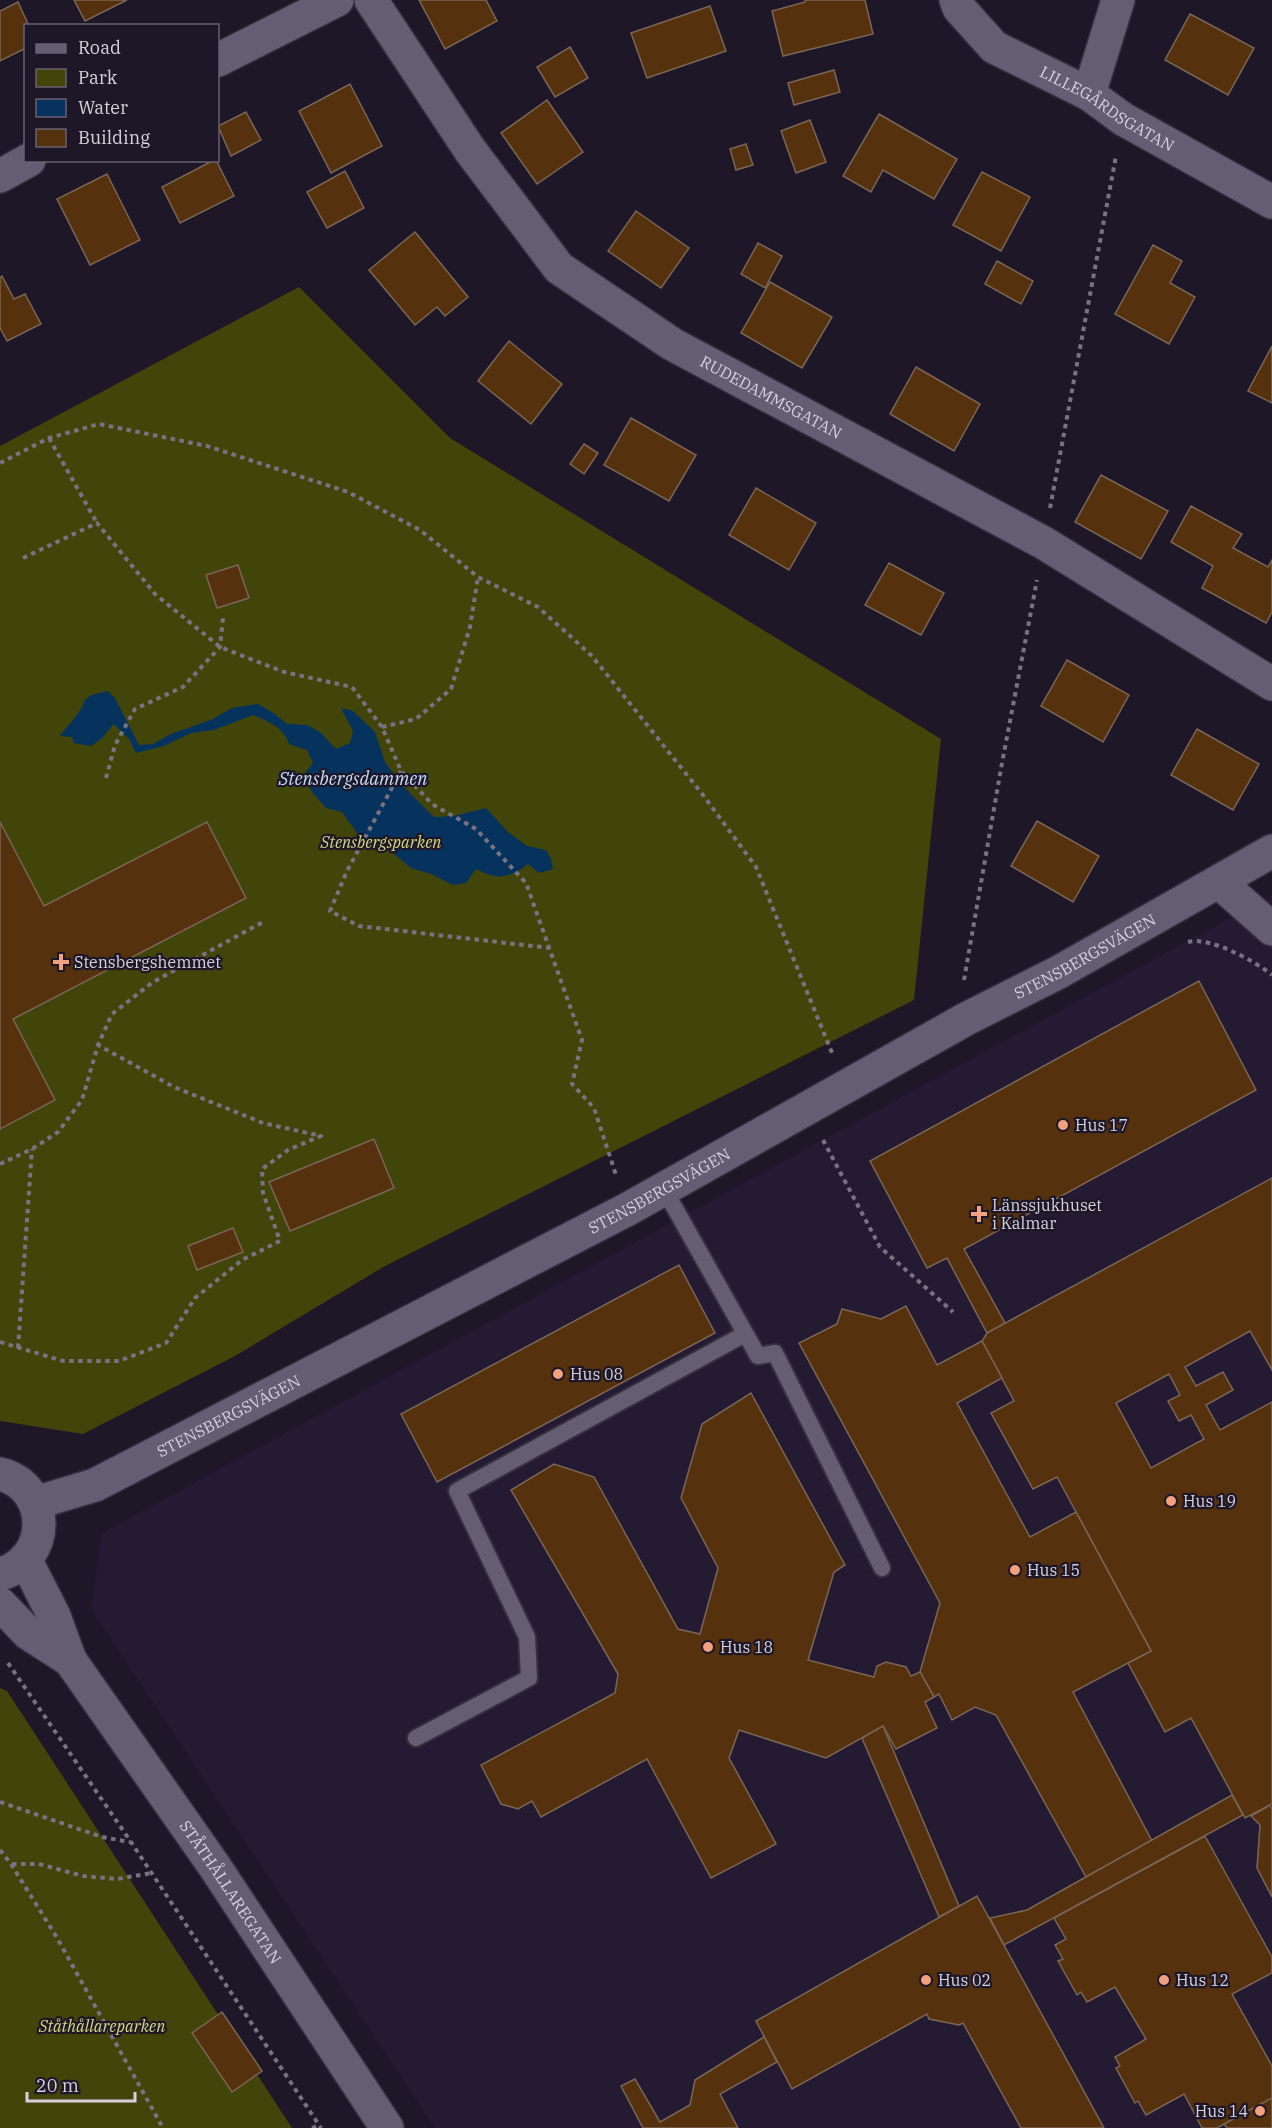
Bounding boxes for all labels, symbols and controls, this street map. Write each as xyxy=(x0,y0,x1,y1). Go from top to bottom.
legend xyxy=(24,24,219,162)
text: Road xyxy=(78,36,121,59)
street label: LILLEGÅRDSGATAN xyxy=(1037,61,1178,156)
text: Park xyxy=(78,66,118,89)
text: Water xyxy=(78,96,128,119)
text: Building xyxy=(78,126,150,149)
street label: RUDEDAMMSGATAN xyxy=(697,351,845,443)
water label: Stensbergsdammen xyxy=(277,767,428,790)
park label: Stensbergsparken xyxy=(320,832,441,852)
street label: STENSBERGSVÄGEN xyxy=(1011,909,1159,1003)
place label: Stensbergshemmet xyxy=(74,952,221,972)
marker: Stensbergshemmet xyxy=(52,953,70,971)
place label: Hus 17 xyxy=(1075,1115,1128,1135)
marker: Hus 17 xyxy=(1056,1118,1070,1132)
street label: STENSBERGSVÄGEN xyxy=(585,1144,734,1238)
place label: Länssjukhuset i Kalmar xyxy=(992,1195,1102,1233)
marker: Länssjukhuset i Kalmar xyxy=(970,1205,988,1223)
place label: Hus 08 xyxy=(570,1364,623,1384)
marker: Hus 08 xyxy=(551,1367,565,1381)
street label: STENSBERGSVÄGEN xyxy=(153,1370,304,1461)
place label: Hus 19 xyxy=(1183,1491,1236,1511)
marker: Hus 19 xyxy=(1164,1494,1178,1508)
place label: Hus 15 xyxy=(1027,1560,1080,1580)
marker: Hus 15 xyxy=(1008,1563,1022,1577)
place label: Hus 18 xyxy=(720,1637,773,1657)
marker: Hus 18 xyxy=(701,1640,715,1654)
street label: STÅTHÅLLAREGATAN xyxy=(175,1816,286,1968)
place label: Hus 02 xyxy=(938,1970,991,1990)
place label: Hus 12 xyxy=(1176,1970,1229,1990)
marker: Hus 02 xyxy=(919,1973,933,1987)
marker: Hus 12 xyxy=(1157,1973,1171,1987)
park label: Ståthållareparken xyxy=(38,2016,165,2036)
scale bar xyxy=(27,2065,135,2103)
text: 20 m xyxy=(36,2074,79,2097)
place label: Hus 14 xyxy=(1195,2101,1248,2121)
marker: Hus 14 xyxy=(1253,2104,1267,2118)

